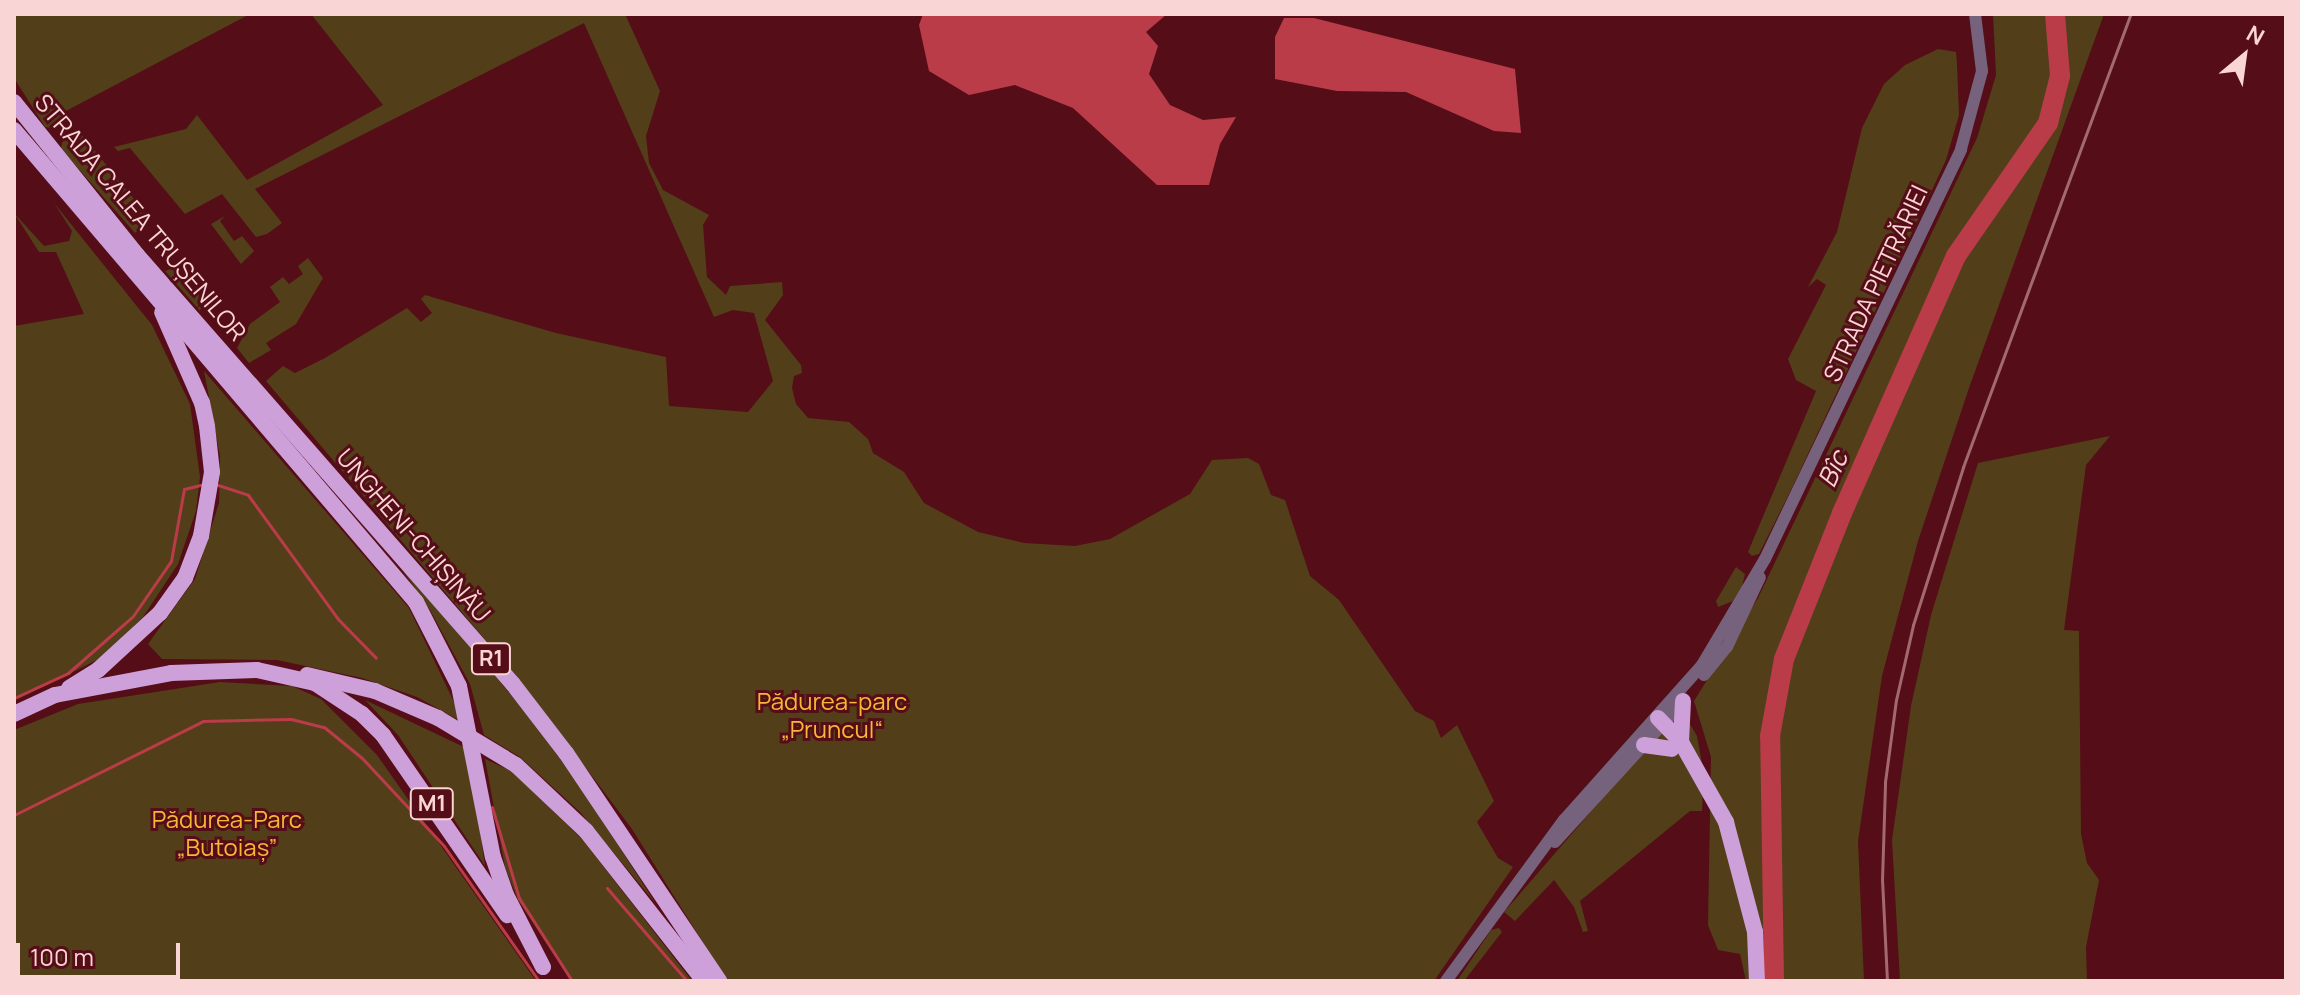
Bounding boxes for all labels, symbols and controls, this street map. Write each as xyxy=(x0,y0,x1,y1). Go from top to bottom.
north arrow xyxy=(2204,16,2284,96)
text: N xyxy=(2241,18,2270,52)
street label: STRADA CALEA TRUȘENILOR xyxy=(29,88,253,346)
street label: STRADA PIETRĂRIEI xyxy=(1817,180,1933,386)
street label: UNGHENI-CHIȘINĂU xyxy=(331,443,497,627)
water label: Bîc xyxy=(1811,446,1855,492)
road number: R1 xyxy=(469,641,513,677)
park label: Pădurea-parc „Pruncul“ xyxy=(757,687,907,743)
road number: M1 xyxy=(408,786,456,822)
park label: Pădurea-Parc „Butoiaș” xyxy=(152,805,302,861)
scale bar xyxy=(20,927,184,977)
text: 100 m xyxy=(30,940,94,973)

